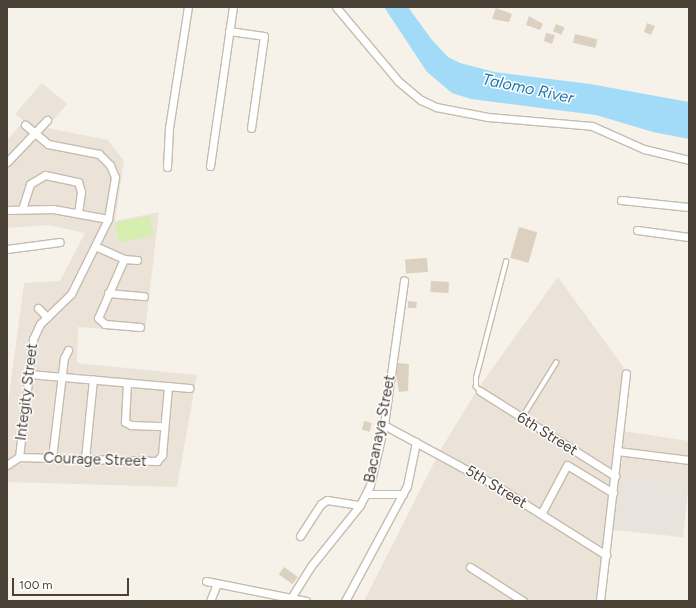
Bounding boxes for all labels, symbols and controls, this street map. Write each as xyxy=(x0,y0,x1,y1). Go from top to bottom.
water label: Talomo River xyxy=(481,70,575,108)
street label: Integity Street xyxy=(12,342,42,442)
street label: Bacanaya Street xyxy=(361,374,399,484)
street label: 6th Street xyxy=(513,408,581,460)
street label: Courage Street xyxy=(43,449,147,471)
street label: 5th Street xyxy=(462,462,530,512)
scale bar xyxy=(14,570,131,596)
text: 100 m xyxy=(19,578,53,592)

